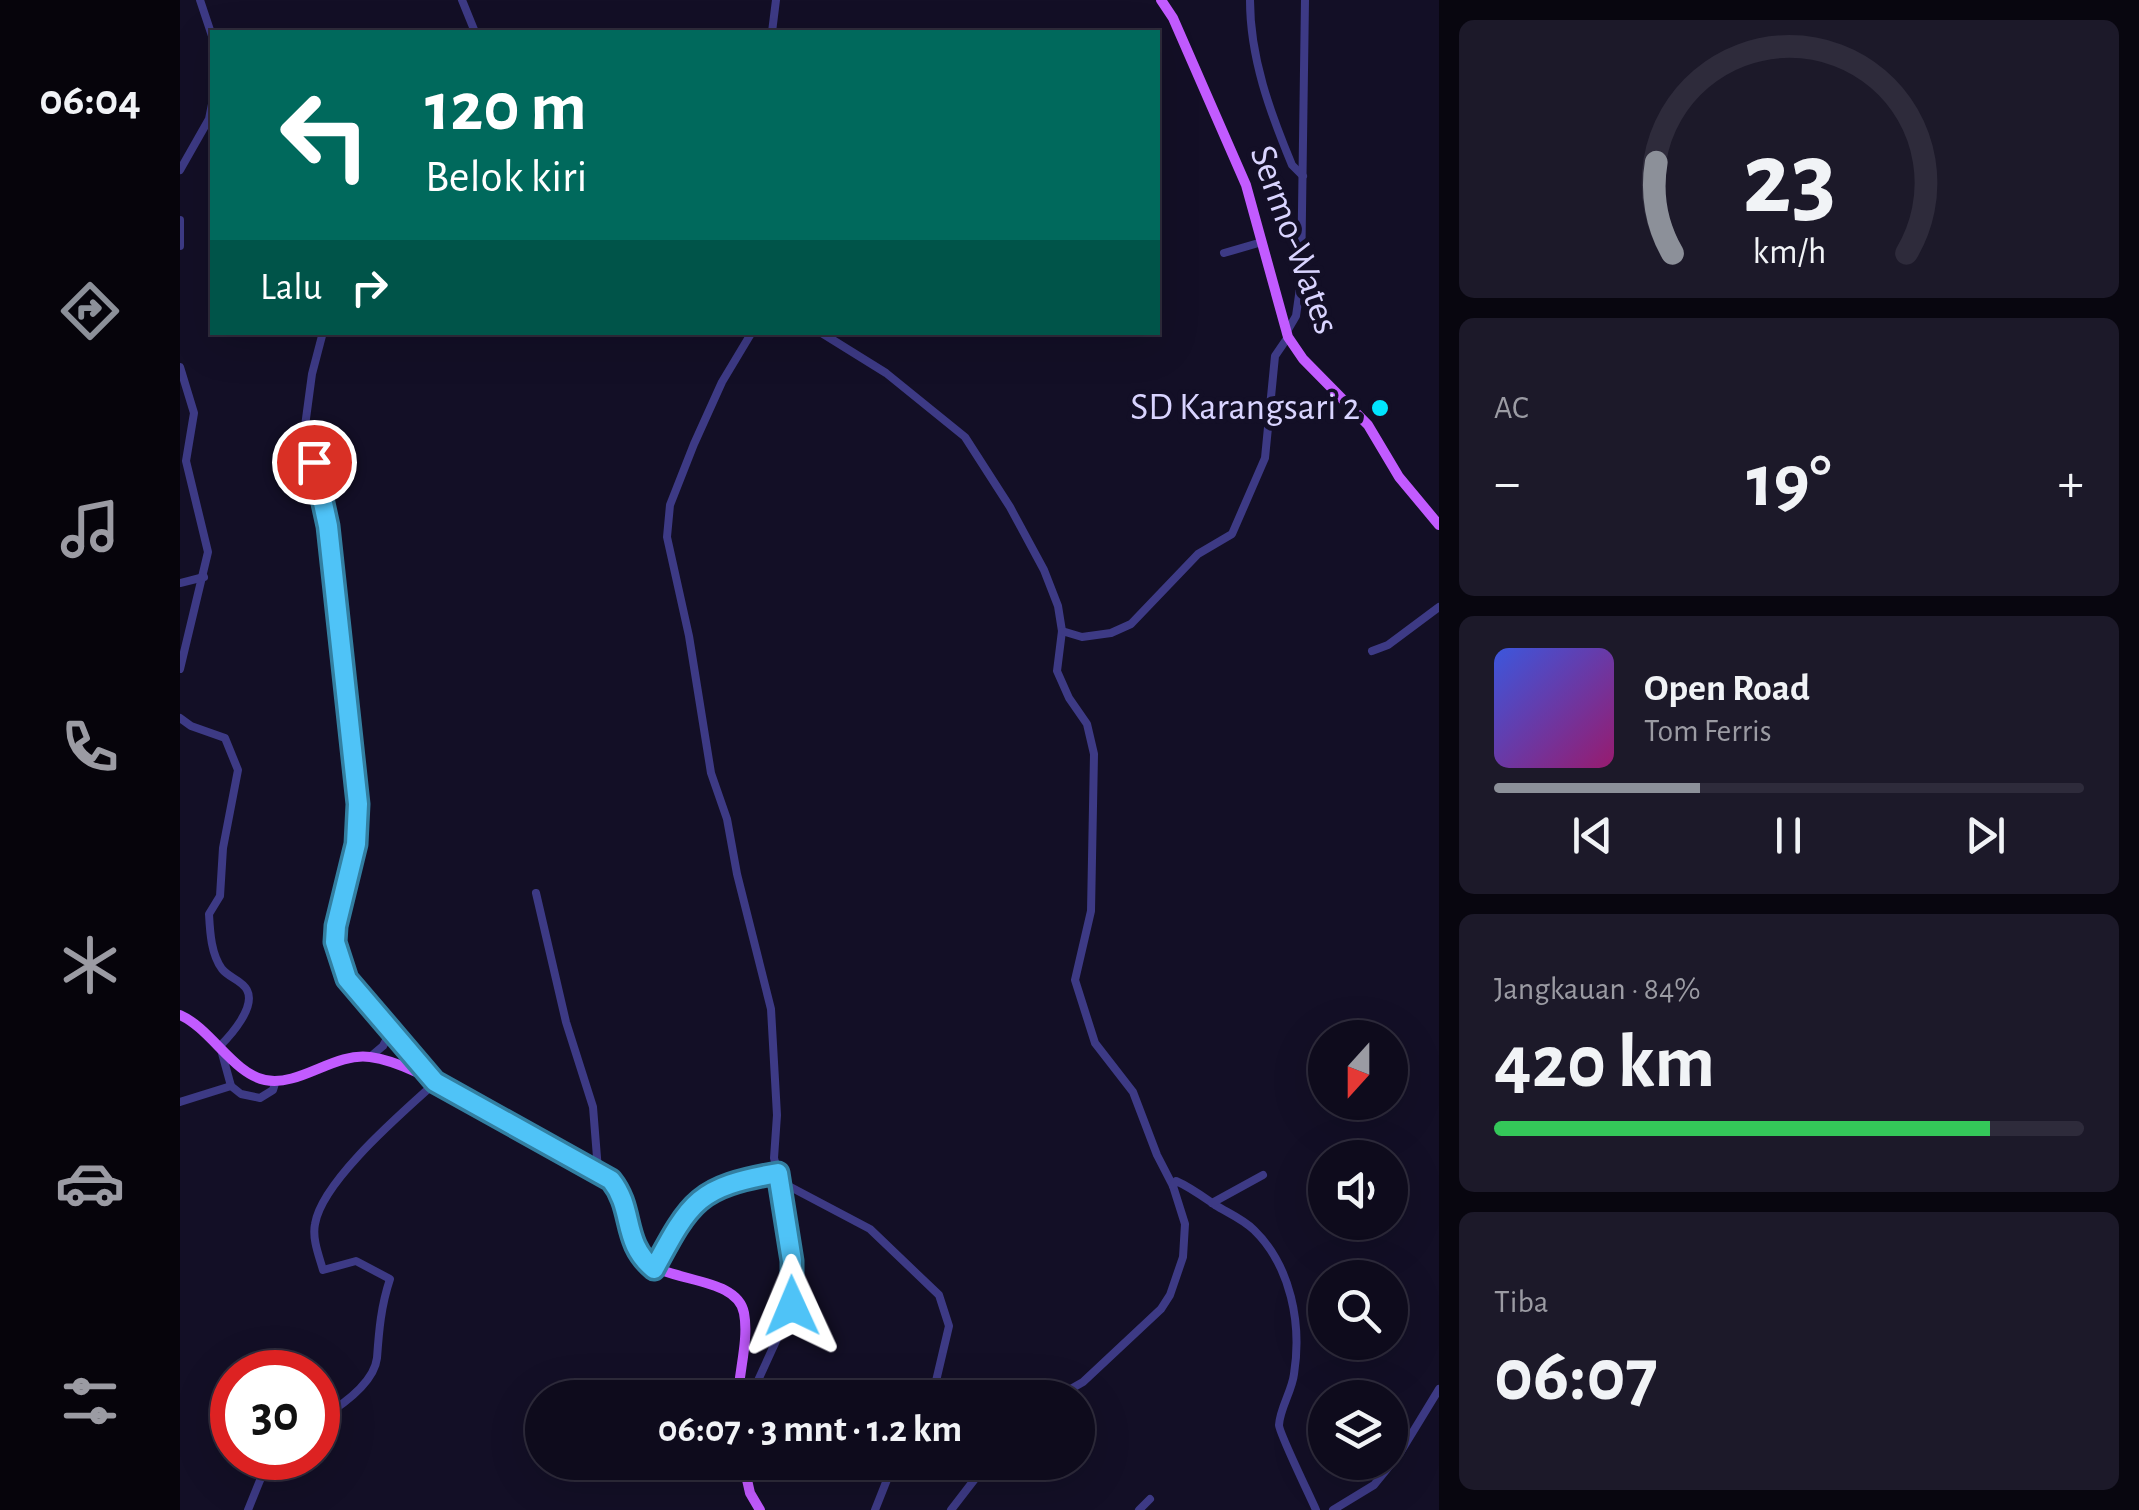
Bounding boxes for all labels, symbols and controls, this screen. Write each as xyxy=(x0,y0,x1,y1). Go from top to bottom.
icon: left xyxy=(260,70,390,200)
text: 120 m xyxy=(425,73,587,143)
text: 06:04 xyxy=(39,78,141,123)
text: 23 xyxy=(1742,128,1836,232)
street label: Sermo-Wates xyxy=(1242,141,1346,339)
text: Belok kiri xyxy=(425,155,587,200)
text: km/h xyxy=(1752,234,1826,270)
icon: right xyxy=(342,260,397,315)
text: Lalu xyxy=(260,269,322,307)
icon: directions xyxy=(55,276,125,346)
place label: SD Karangsari 2 xyxy=(1130,389,1360,427)
text: AC xyxy=(1494,392,1529,424)
marker: SD Karangsari 2 xyxy=(1369,397,1391,419)
pin xyxy=(272,420,357,505)
icon: arrive xyxy=(287,435,342,490)
text: 19° xyxy=(1746,445,1832,520)
text: − xyxy=(1494,456,1520,511)
text: + xyxy=(2058,456,2084,511)
icon: music xyxy=(55,494,125,564)
text: Open Road xyxy=(1644,670,1810,708)
icon: phone xyxy=(55,712,125,782)
text: Tom Ferris xyxy=(1644,715,1772,747)
icon: previous xyxy=(1565,808,1620,863)
icon: pause xyxy=(1761,808,1816,863)
icon: next xyxy=(1958,808,2013,863)
icon: climate xyxy=(55,930,125,1000)
text: Jangkauan · 84% xyxy=(1494,973,1701,1005)
north arrow xyxy=(1308,1020,1408,1120)
map controls xyxy=(1308,1020,1408,1480)
text: 420 km xyxy=(1494,1026,1715,1101)
button: sound xyxy=(1308,1140,1408,1240)
icon: car xyxy=(55,1148,125,1218)
position arrow xyxy=(740,1254,844,1358)
button: search xyxy=(1308,1260,1408,1360)
text: Tiba xyxy=(1494,1286,1549,1318)
text: 06:07 xyxy=(1494,1339,1658,1414)
speed limit sign: 30 xyxy=(210,1350,340,1480)
icon: filters xyxy=(55,1366,125,1436)
button: layers xyxy=(1308,1380,1408,1480)
text: 06:07 · 3 mnt · 1.2 km xyxy=(658,1411,962,1449)

